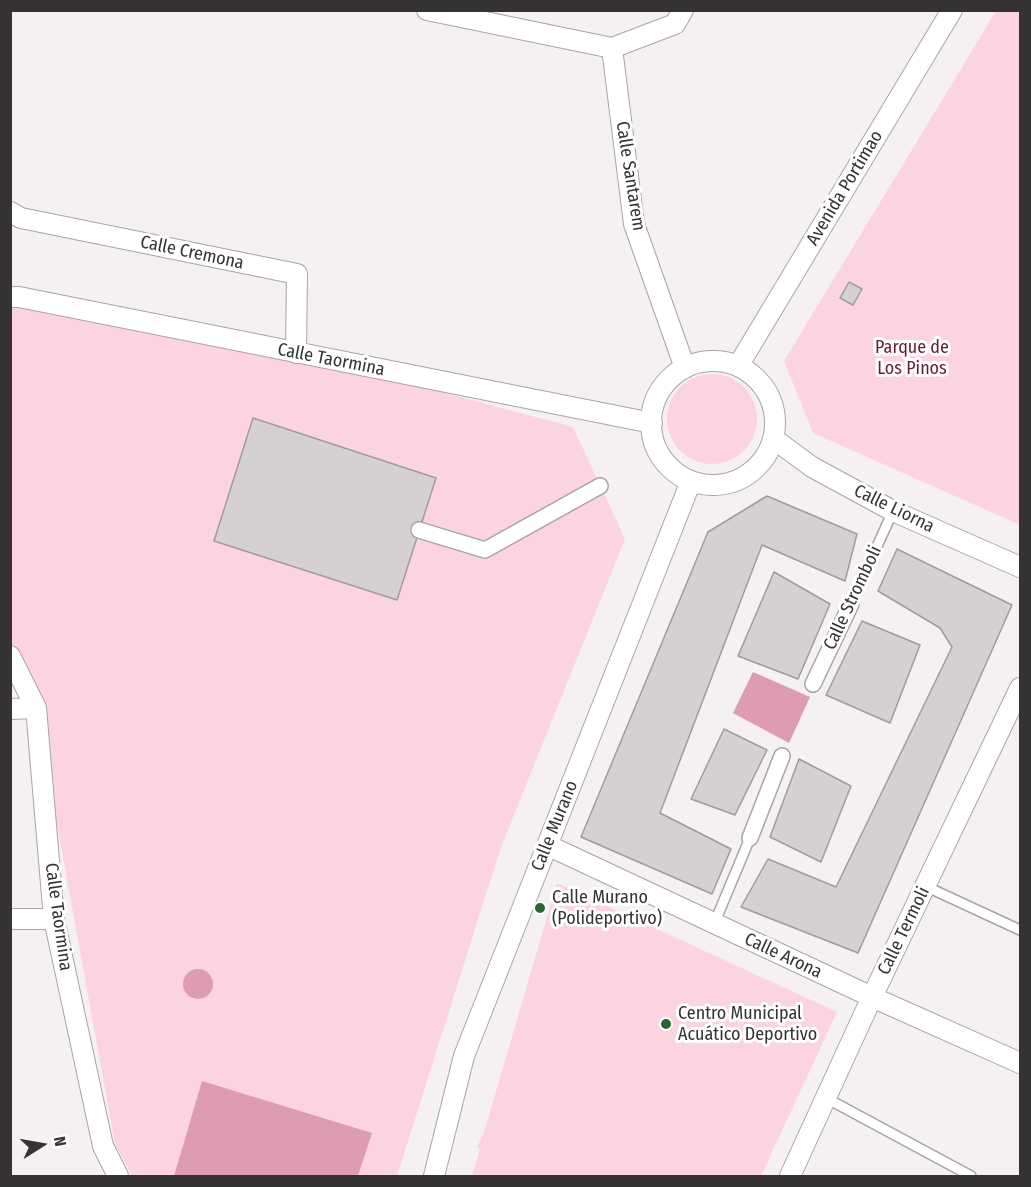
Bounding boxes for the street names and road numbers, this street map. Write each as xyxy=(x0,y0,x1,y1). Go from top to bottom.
street label: Calle Santarem xyxy=(611,120,649,232)
street label: Avenida Portimao xyxy=(802,127,888,249)
street label: Calle Cremona xyxy=(138,231,246,275)
street label: Calle Taormina xyxy=(276,339,386,381)
street label: Calle Liorna xyxy=(850,480,938,538)
street label: Calle Stromboli xyxy=(819,543,887,653)
street label: Calle Murano xyxy=(527,778,583,874)
street label: Calle Taormina xyxy=(40,862,76,972)
street label: Calle Termoli xyxy=(873,883,935,979)
street label: Calle Arona xyxy=(741,929,825,983)

